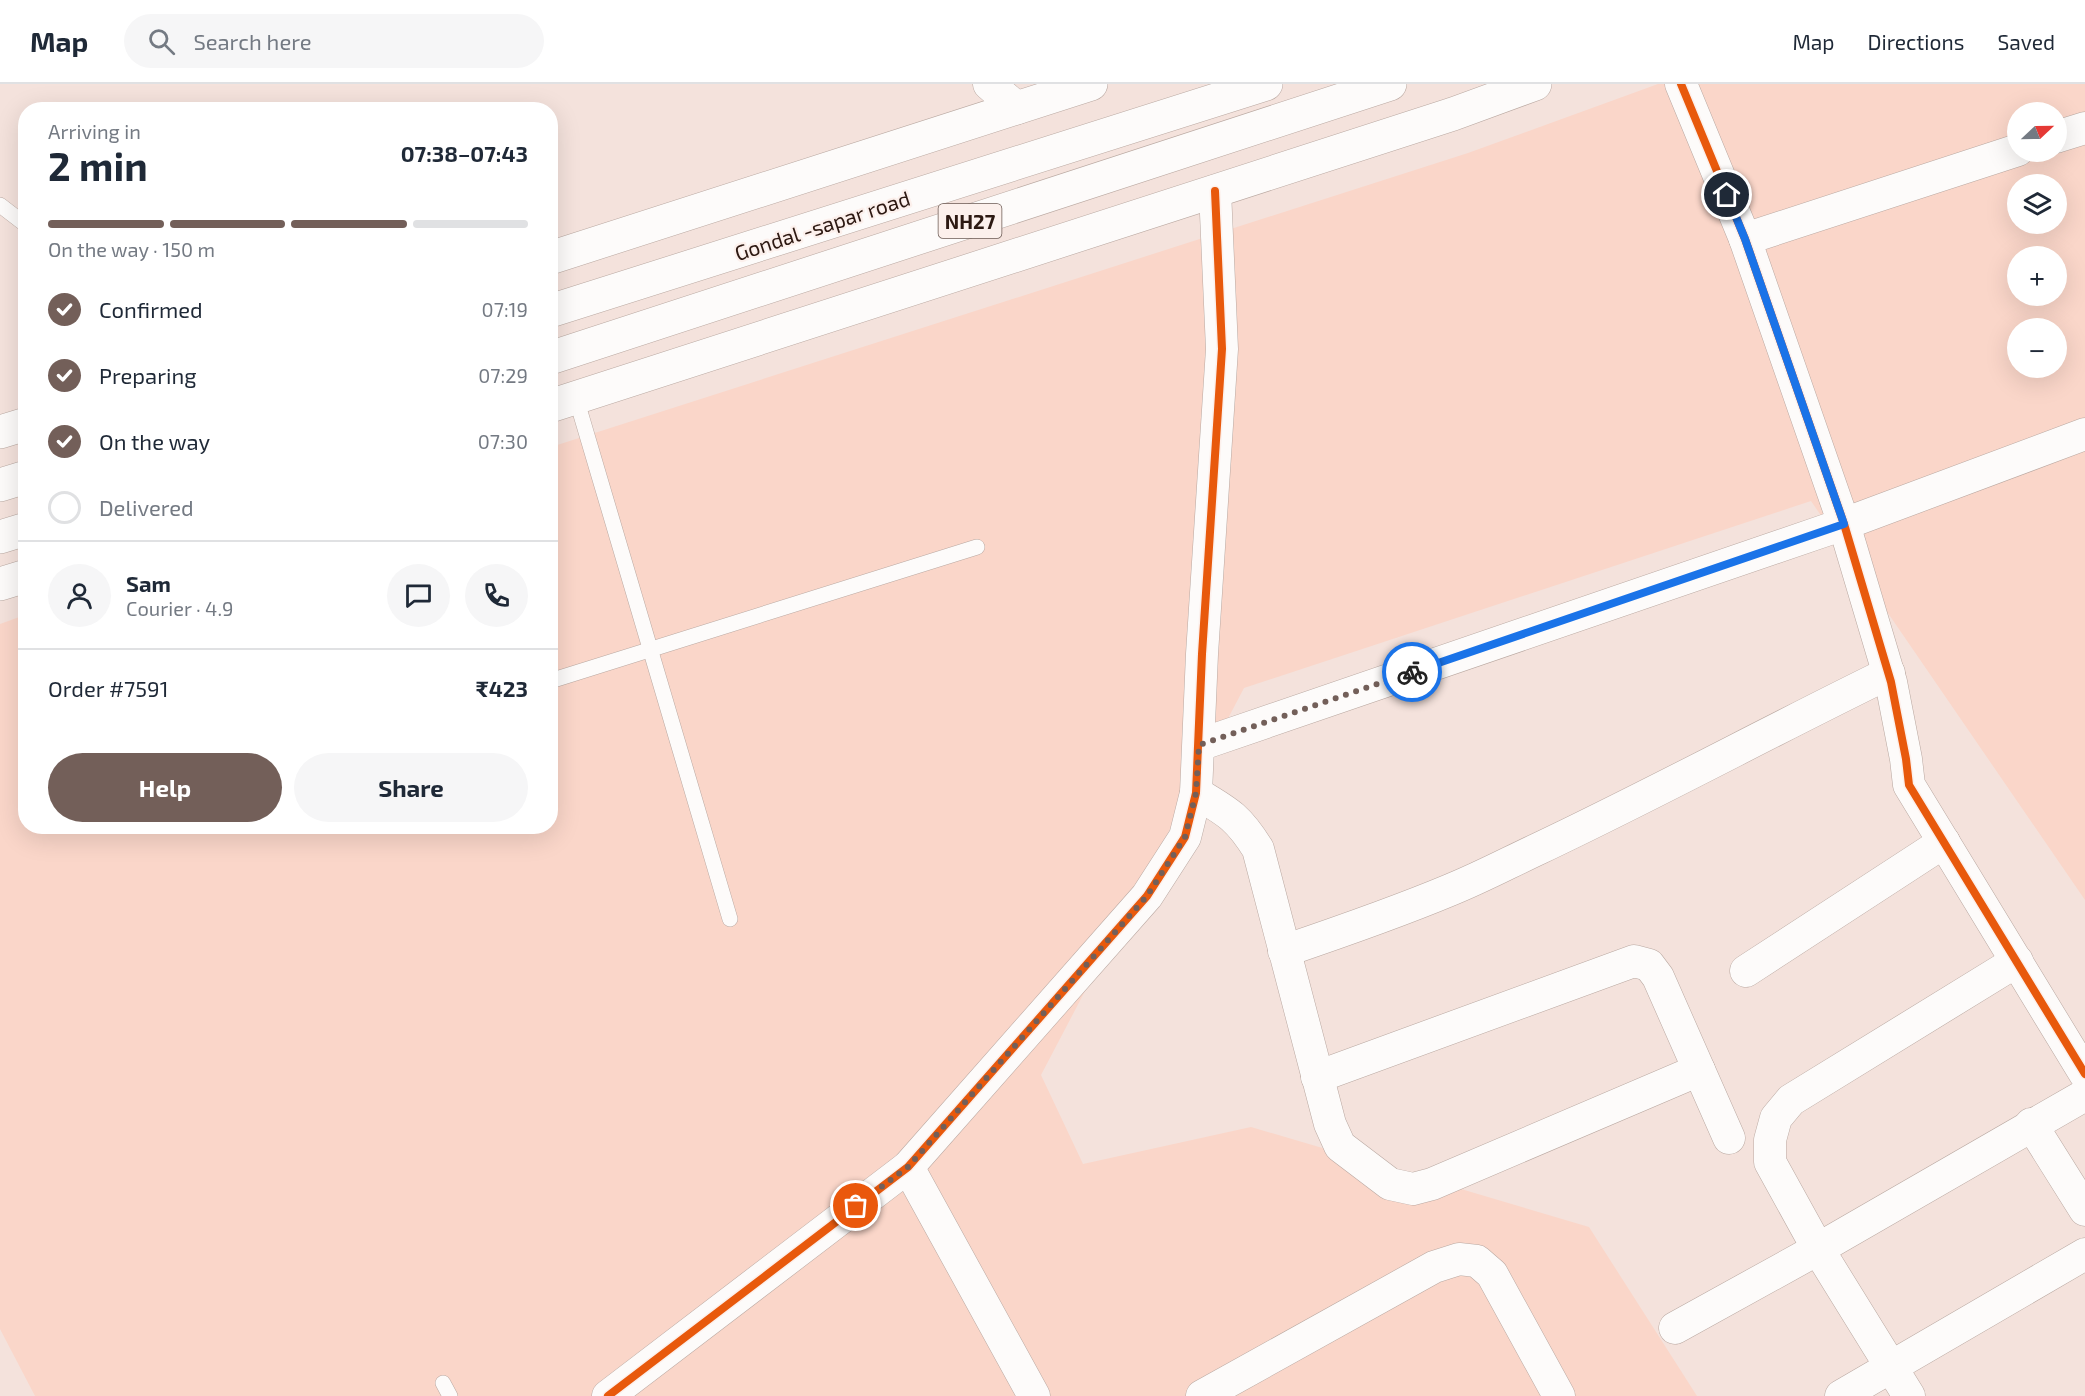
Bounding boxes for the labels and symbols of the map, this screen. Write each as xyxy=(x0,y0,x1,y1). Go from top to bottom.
north arrow xyxy=(2007,102,2067,162)
pin xyxy=(1701,169,1752,220)
street label: Gondal -sapar road xyxy=(731,185,913,265)
road number: NH27 xyxy=(938,204,1002,238)
courier xyxy=(1382,642,1442,702)
pin xyxy=(830,1180,881,1231)

